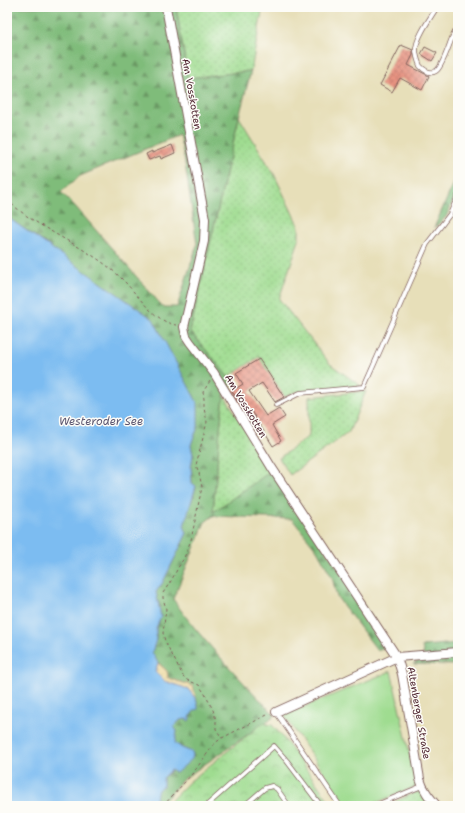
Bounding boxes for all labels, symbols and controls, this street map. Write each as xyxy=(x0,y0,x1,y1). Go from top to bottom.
street label: Am Vosskotten xyxy=(179,57,205,131)
street label: Am Vosskotten xyxy=(222,372,270,440)
water label: Westeroder See xyxy=(59,414,143,429)
street label: Altenberger Straße xyxy=(404,666,434,760)

